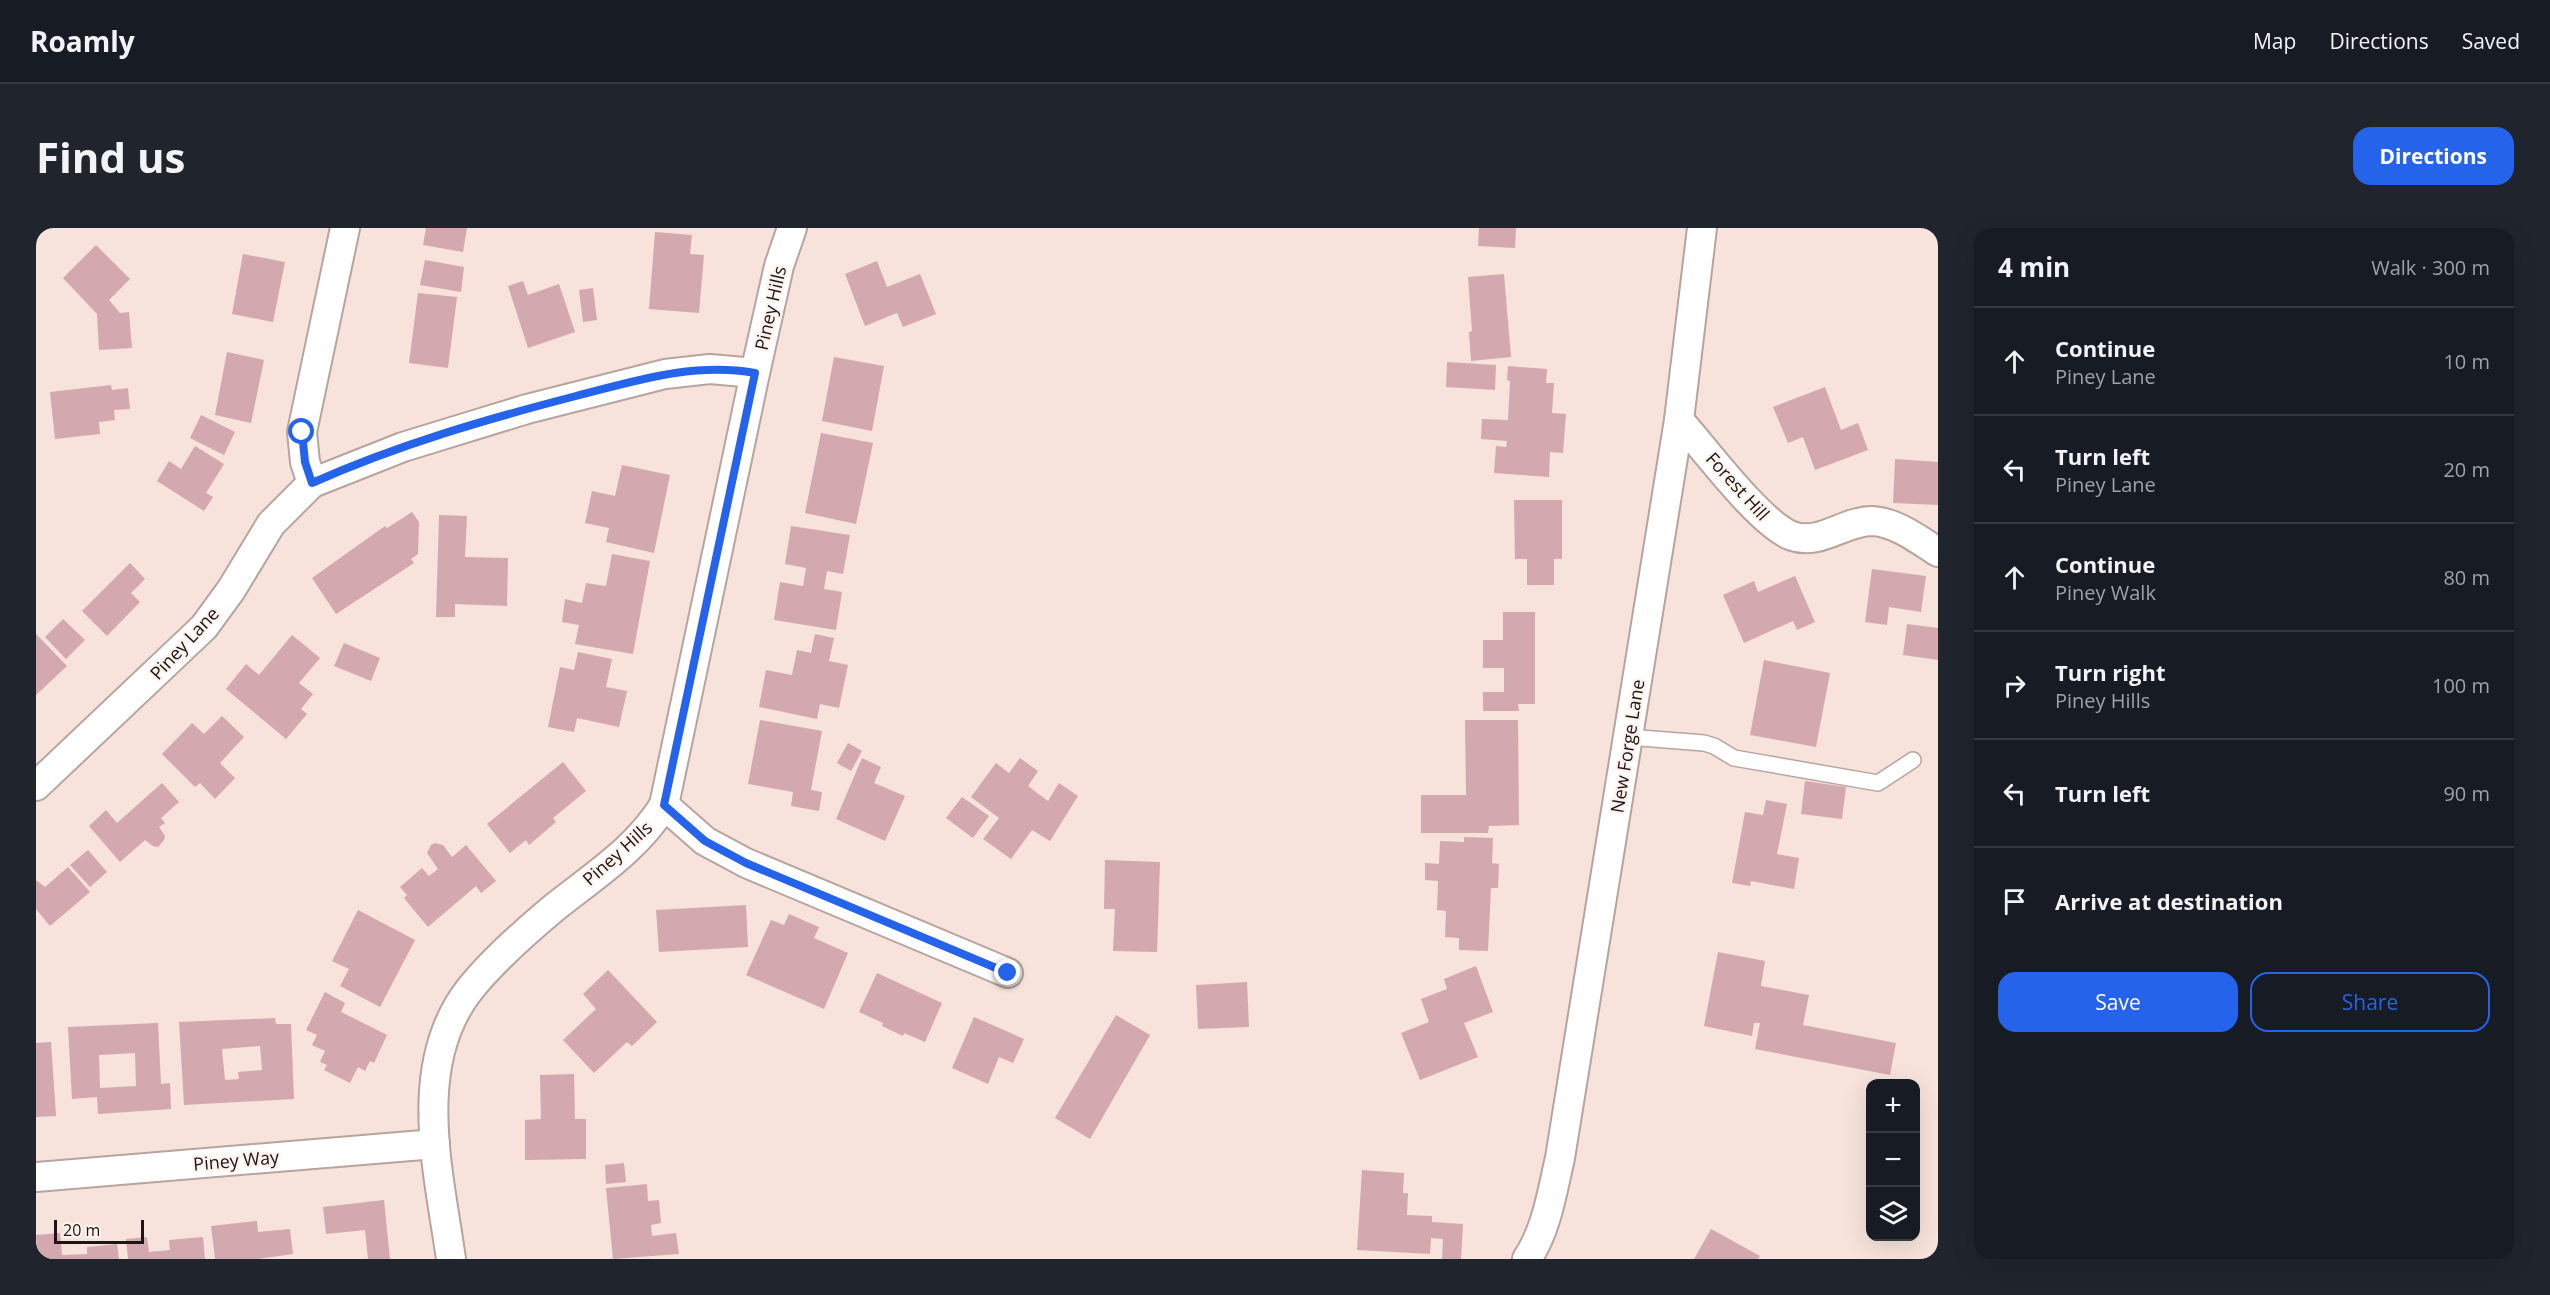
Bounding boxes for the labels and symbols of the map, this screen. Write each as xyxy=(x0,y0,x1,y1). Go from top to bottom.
street label: Piney Hills xyxy=(749,264,791,352)
route start xyxy=(288,418,314,444)
street label: Forest Hill xyxy=(1701,447,1775,525)
street label: Piney Lane xyxy=(144,602,224,684)
street label: New Forge Lane xyxy=(1605,678,1649,814)
street label: Piney Hills xyxy=(577,815,657,891)
route end xyxy=(994,959,1020,985)
street label: Piney Way xyxy=(192,1144,281,1176)
scale bar xyxy=(54,1217,144,1244)

